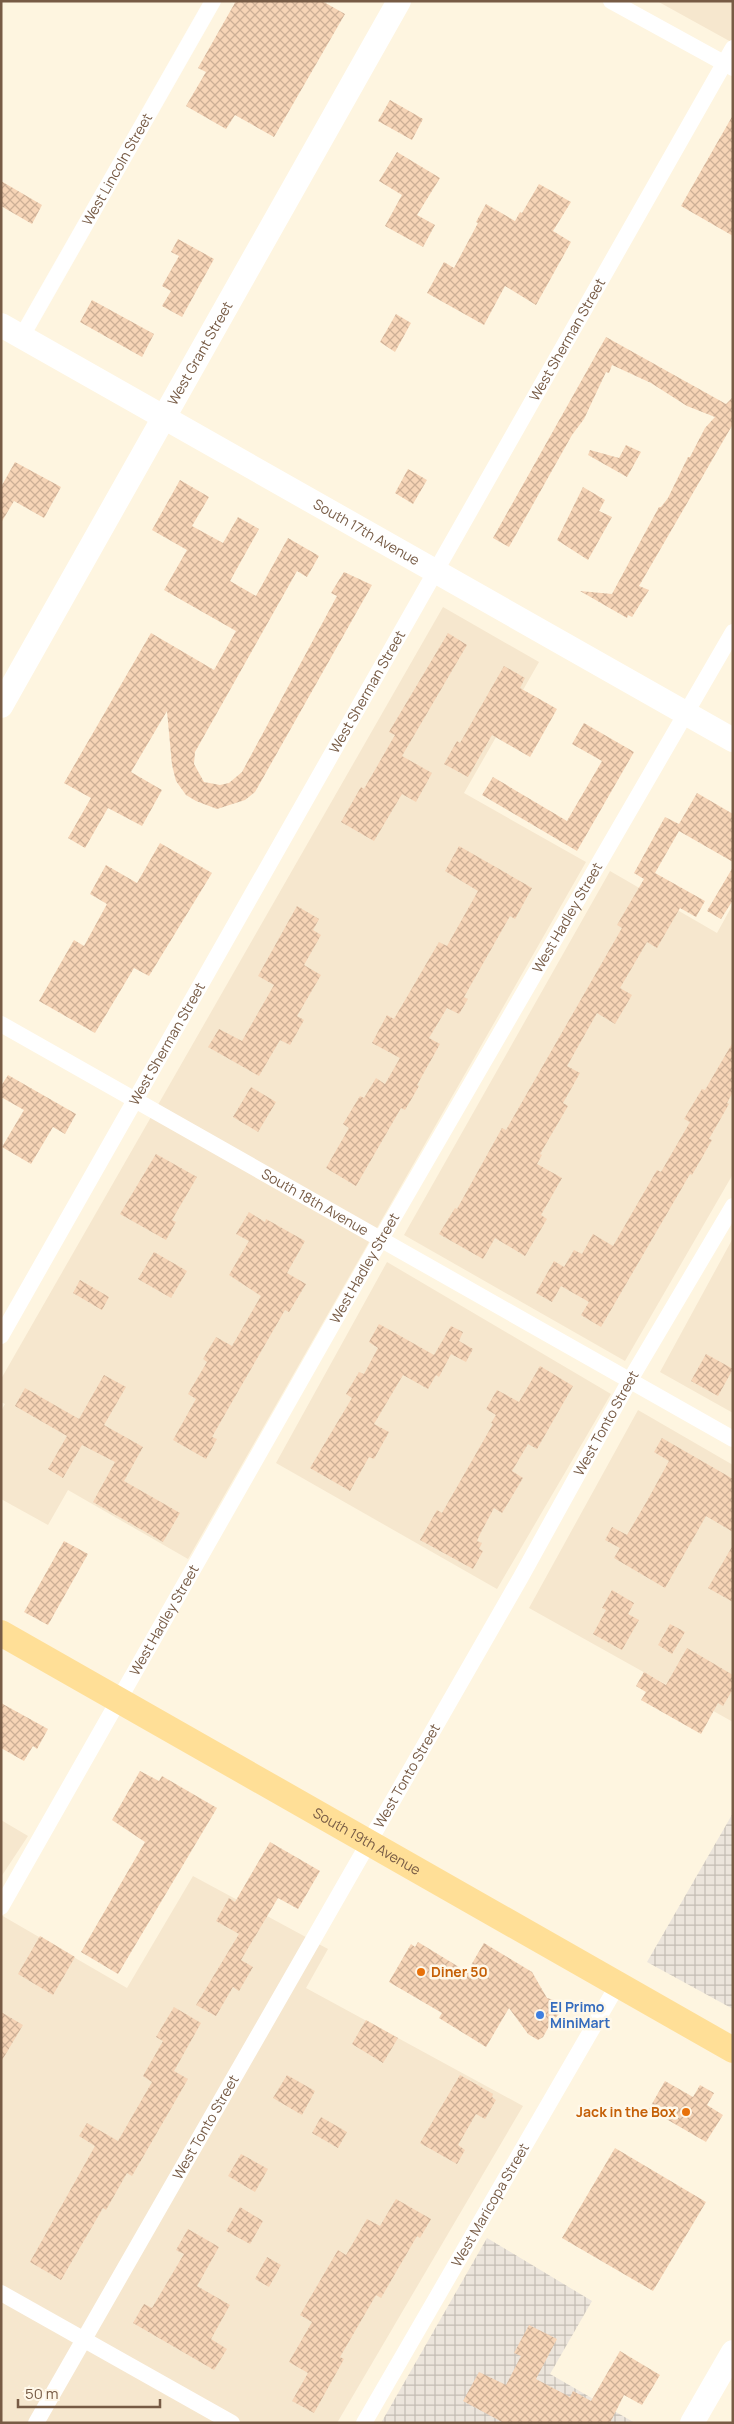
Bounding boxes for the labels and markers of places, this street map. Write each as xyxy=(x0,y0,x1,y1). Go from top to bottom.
place label: Diner 50 xyxy=(431,1962,488,1981)
marker: Diner 50 xyxy=(415,1966,427,1978)
place label: El Primo MiniMart xyxy=(550,1997,610,2032)
marker: El Primo MiniMart xyxy=(534,2009,546,2021)
place label: Jack in the Box xyxy=(576,2102,676,2121)
marker: Jack in the Box xyxy=(680,2106,692,2118)

